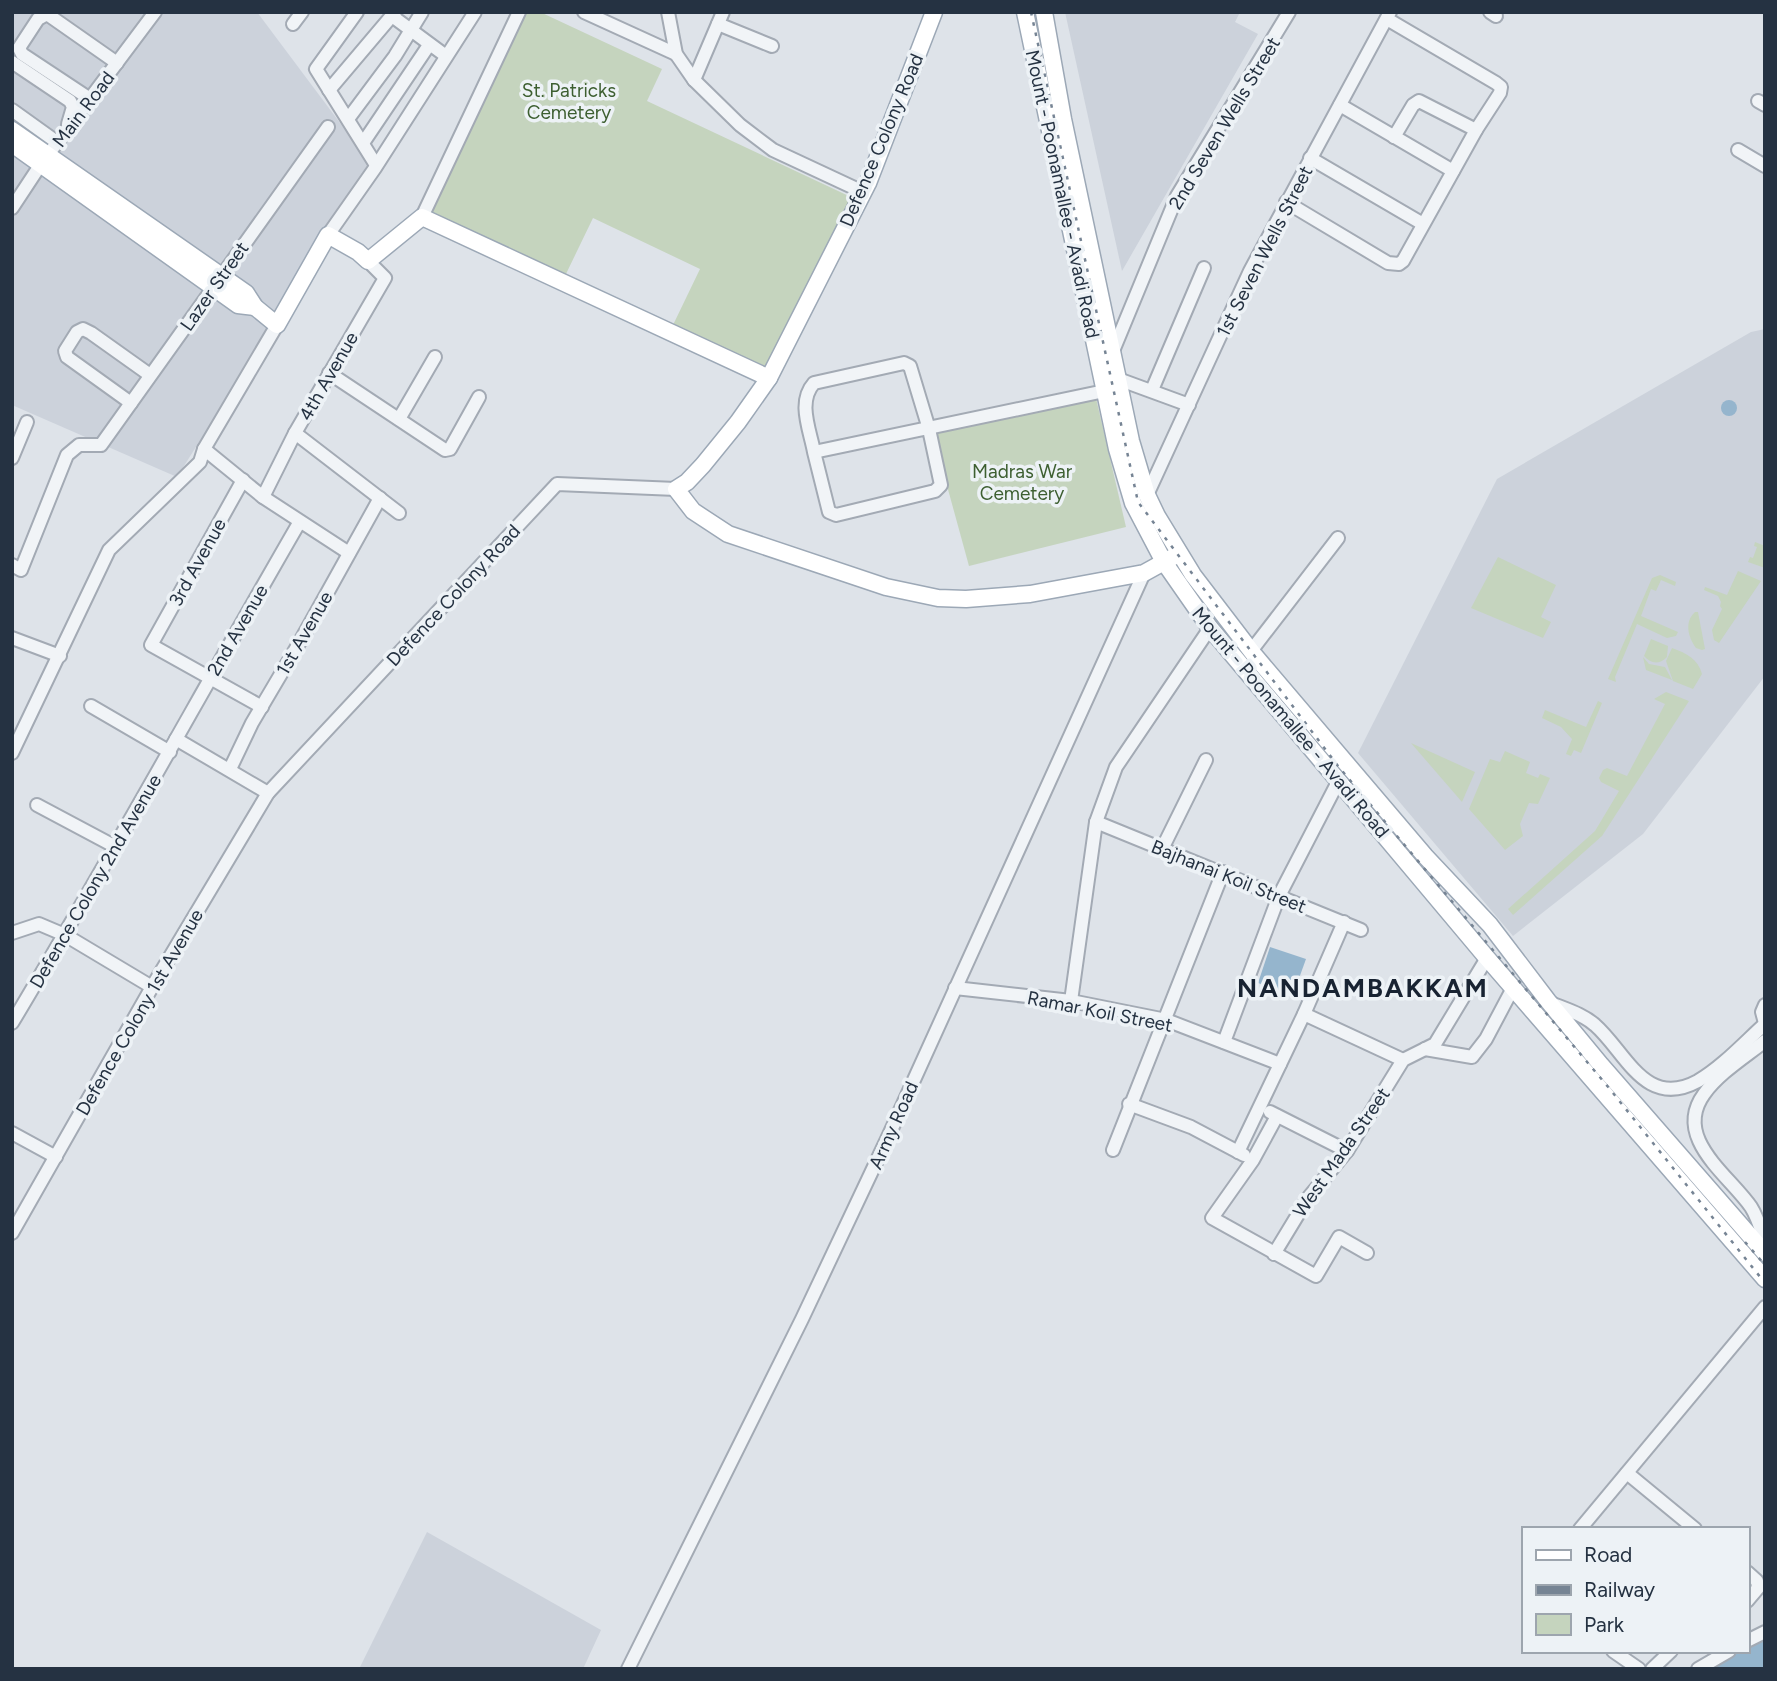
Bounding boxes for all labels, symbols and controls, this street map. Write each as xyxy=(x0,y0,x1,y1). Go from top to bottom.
street label: 2nd Seven Wells Street xyxy=(1164,33,1285,214)
street label: Mount - Poonamallee - Avadi Road xyxy=(1021,48,1104,340)
street label: Defence Colony Road xyxy=(835,50,928,230)
street label: Main Road xyxy=(47,67,119,152)
park label: St. Patricks Cemetery xyxy=(522,79,616,124)
street label: 1st Seven Wells Street xyxy=(1211,162,1318,340)
street label: Lazer Street xyxy=(175,237,254,335)
street label: 4th Avenue xyxy=(294,328,363,425)
park label: Madras War Cemetery xyxy=(972,460,1073,505)
street label: 3rd Avenue xyxy=(164,514,231,610)
street label: Defence Colony Road xyxy=(382,520,525,671)
street label: 2nd Avenue xyxy=(202,581,273,680)
street label: 1st Avenue xyxy=(271,587,338,679)
street label: Mount - Poonamallee - Avadi Road xyxy=(1187,602,1394,842)
street label: Defence Colony 2nd Avenue xyxy=(25,770,166,992)
street label: Bajhanai Koil Street xyxy=(1148,835,1310,918)
street label: Defence Colony 1st Avenue xyxy=(71,905,208,1120)
district label: NANDAMBAKKAM xyxy=(1237,972,1489,1004)
street label: Ramar Koil Street xyxy=(1025,986,1174,1037)
street label: Army Road xyxy=(864,1078,923,1173)
street label: West Mada Street xyxy=(1288,1083,1395,1222)
legend xyxy=(1522,1527,1749,1653)
text: Road xyxy=(1584,1542,1632,1567)
text: Railway xyxy=(1584,1577,1655,1602)
text: Park xyxy=(1584,1612,1625,1637)

